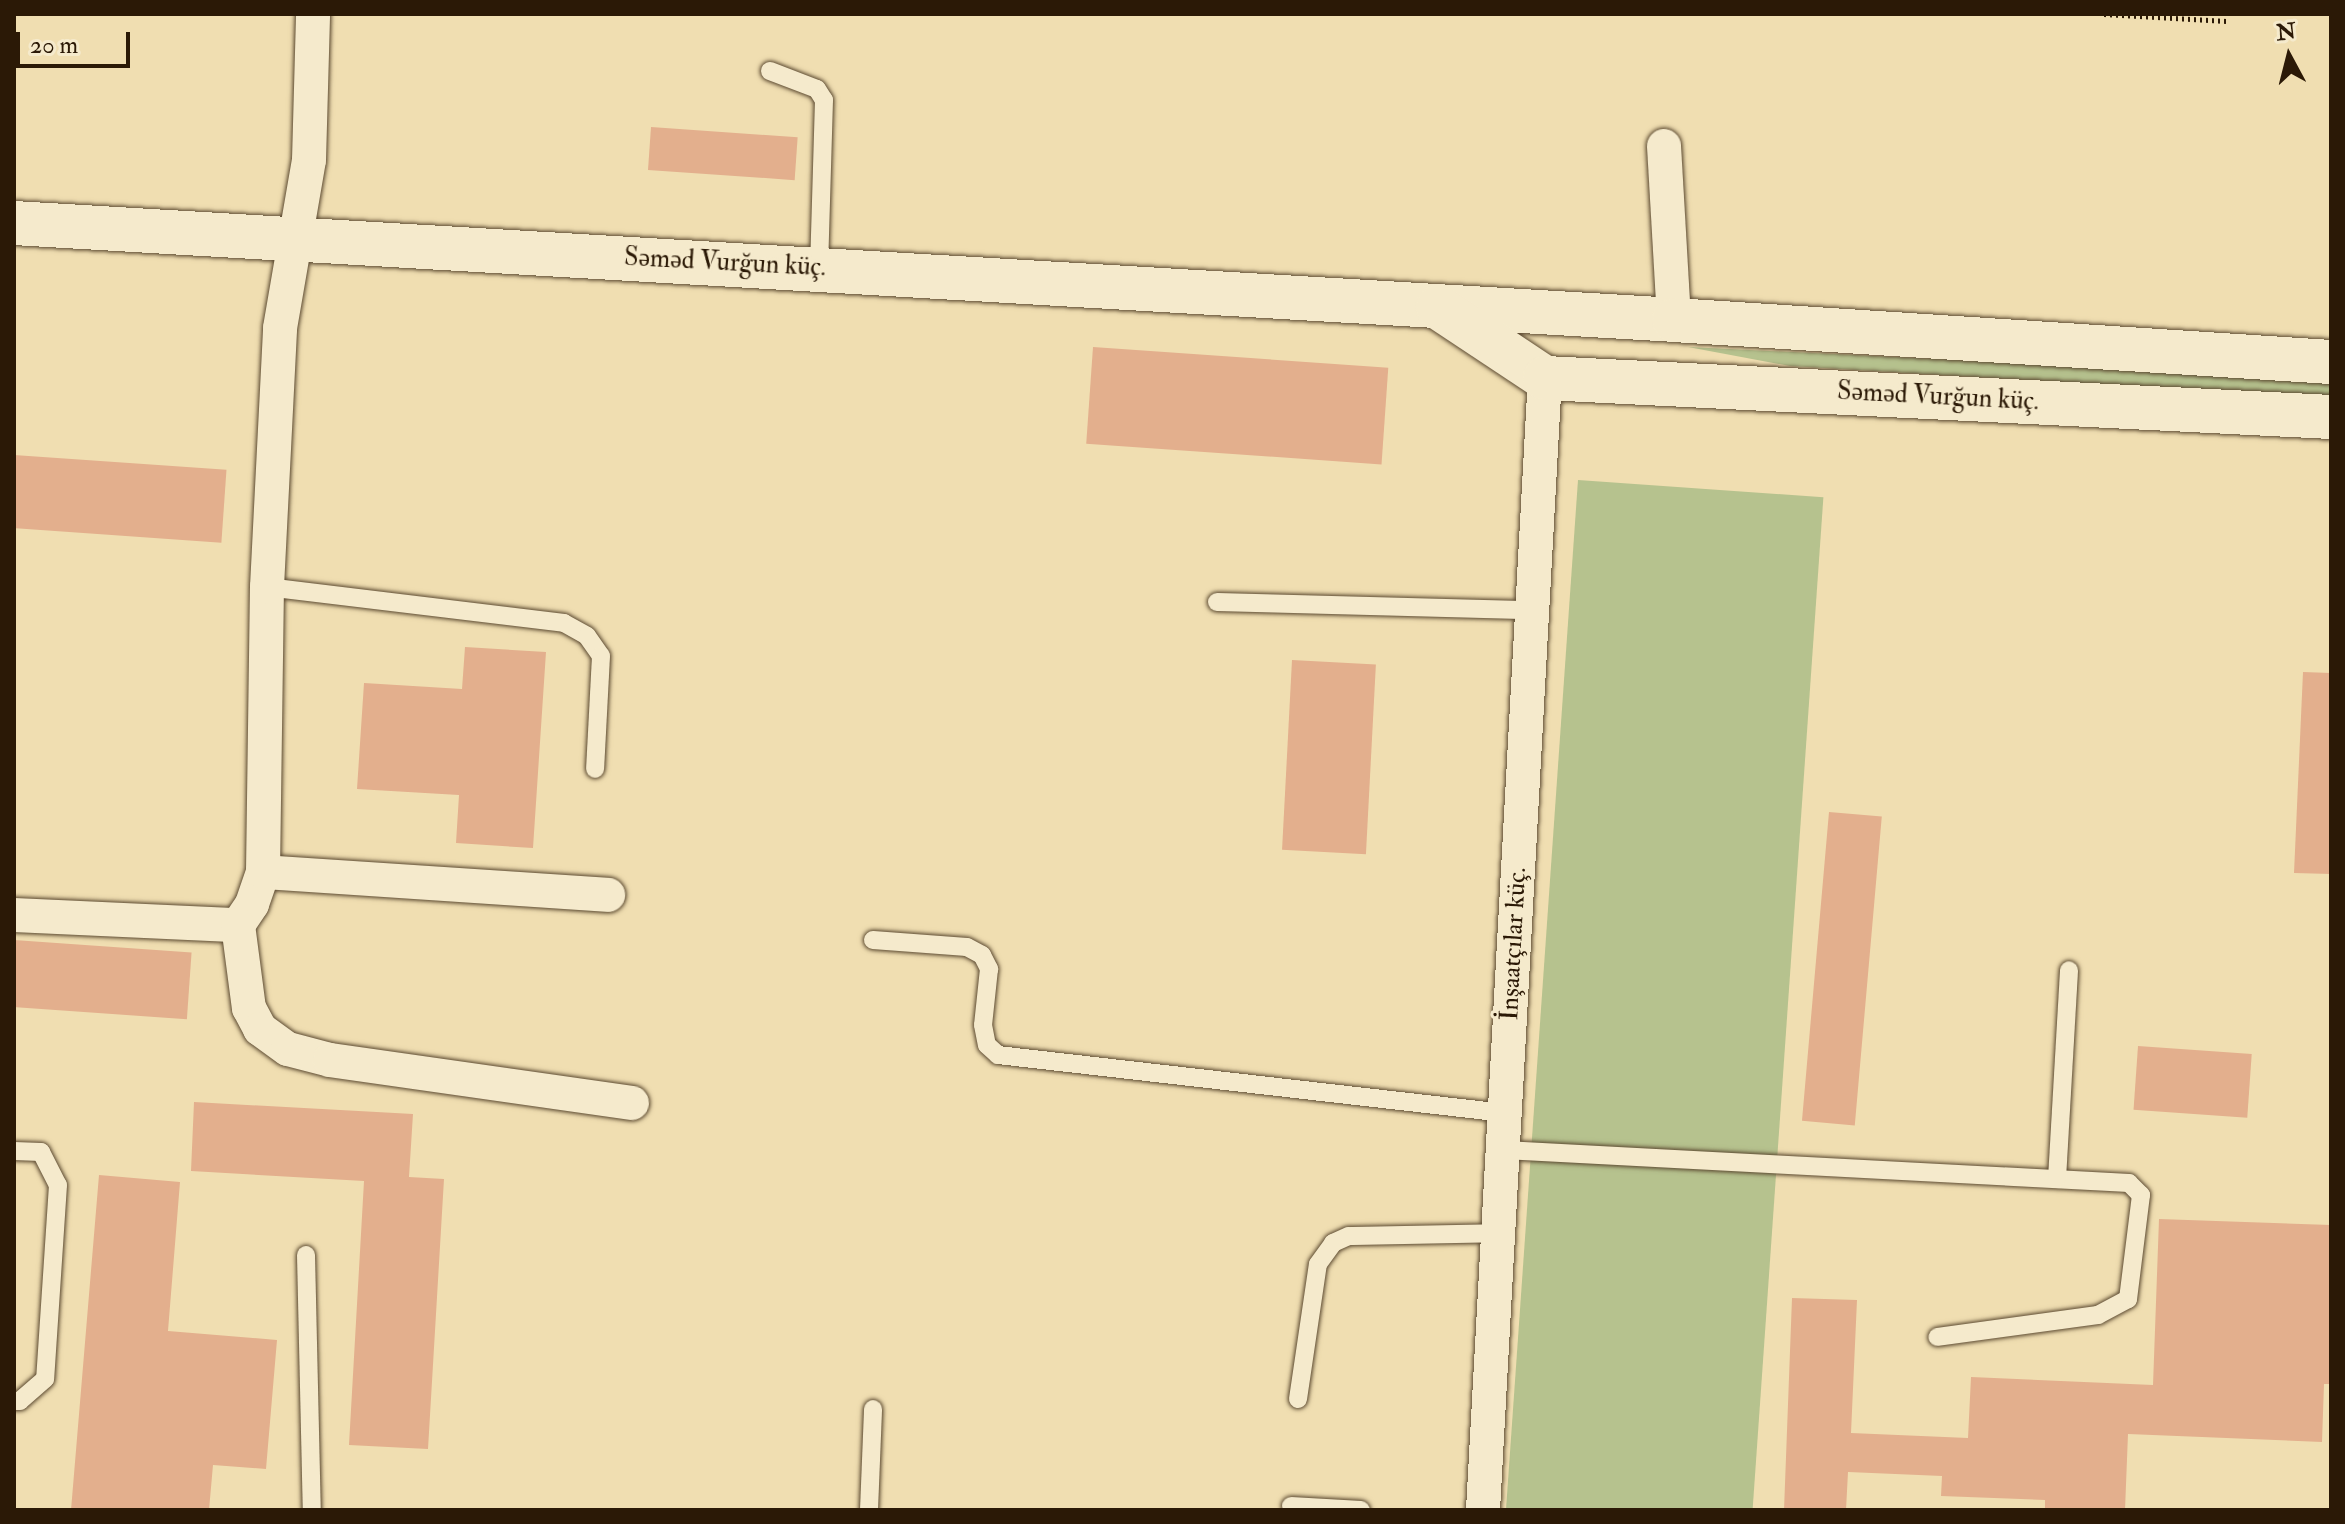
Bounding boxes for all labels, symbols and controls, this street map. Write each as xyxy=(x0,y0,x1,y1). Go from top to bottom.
scale bar xyxy=(20,16,134,66)
north arrow xyxy=(2249,16,2329,96)
text: N xyxy=(2275,17,2298,47)
text: 20 m xyxy=(30,30,78,61)
street label: Səməd Vurğun küç. xyxy=(623,242,827,284)
street label: Səməd Vurğun küç. xyxy=(1836,376,2040,418)
street label: İnşaatçılar küç. xyxy=(1494,866,1534,1022)

